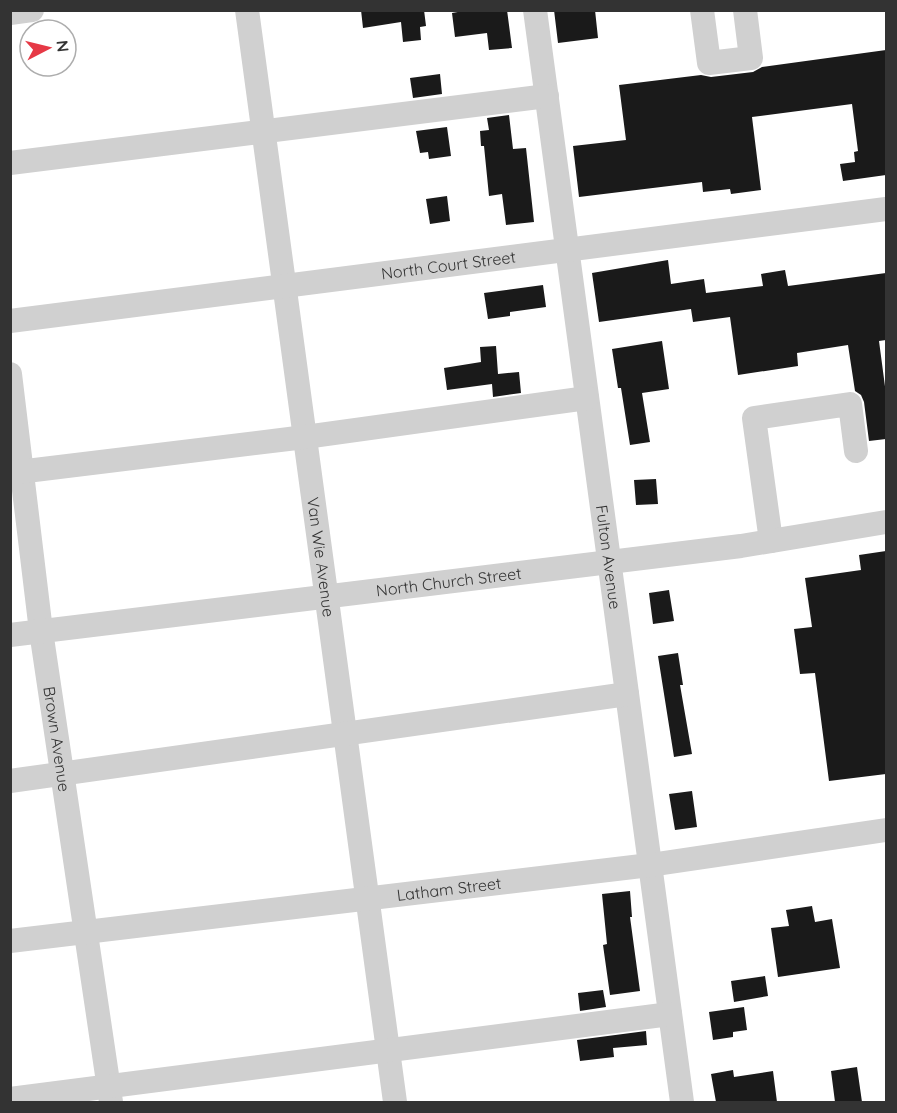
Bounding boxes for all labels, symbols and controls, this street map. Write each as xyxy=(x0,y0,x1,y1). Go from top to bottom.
north arrow xyxy=(18,18,78,78)
text: N xyxy=(52,39,74,53)
street label: North Court Street xyxy=(380,246,517,283)
street label: Van Wie Avenue xyxy=(303,496,339,618)
street label: Fulton Avenue xyxy=(592,504,626,610)
street label: North Church Street xyxy=(375,563,523,600)
street label: Brown Avenue xyxy=(39,685,75,793)
street label: Latham Street xyxy=(396,873,502,905)

